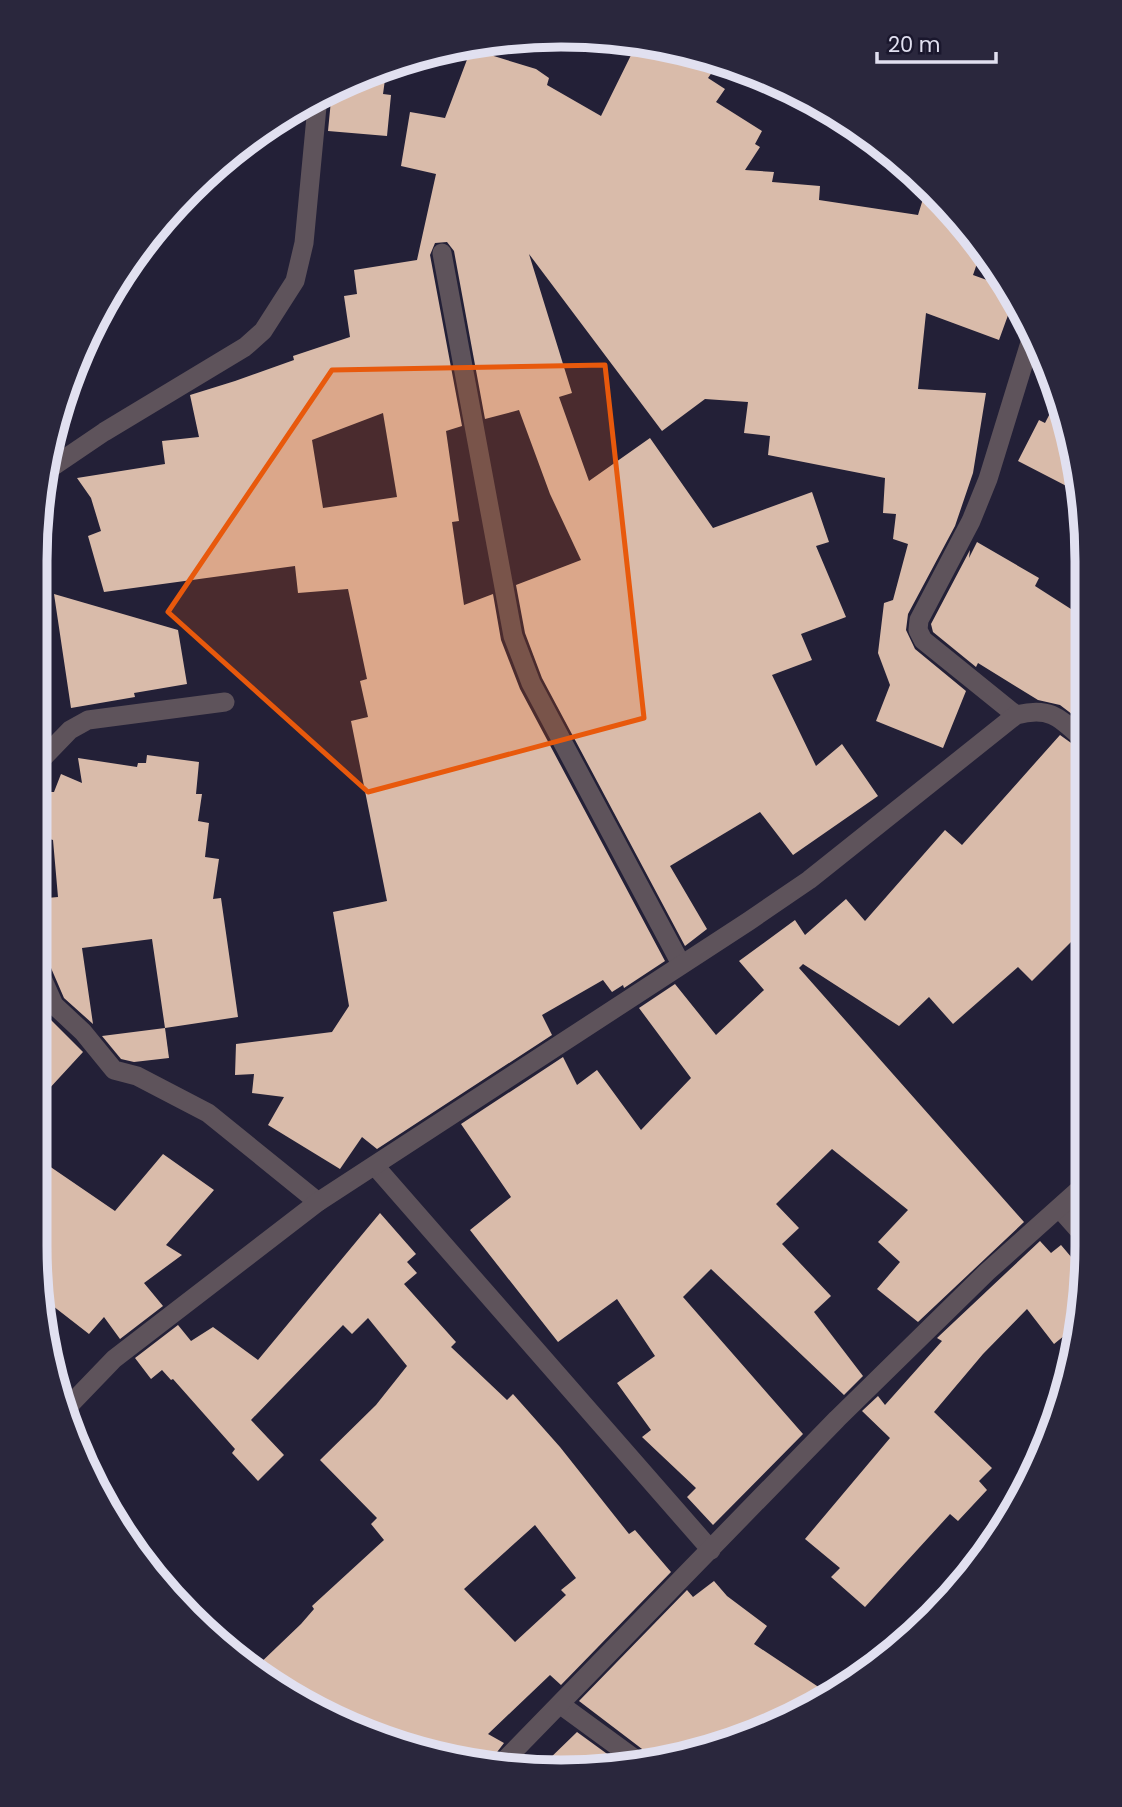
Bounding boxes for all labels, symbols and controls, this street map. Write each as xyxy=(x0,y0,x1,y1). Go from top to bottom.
scale bar xyxy=(877,21,996,65)
text: 20 m xyxy=(888,30,941,59)

